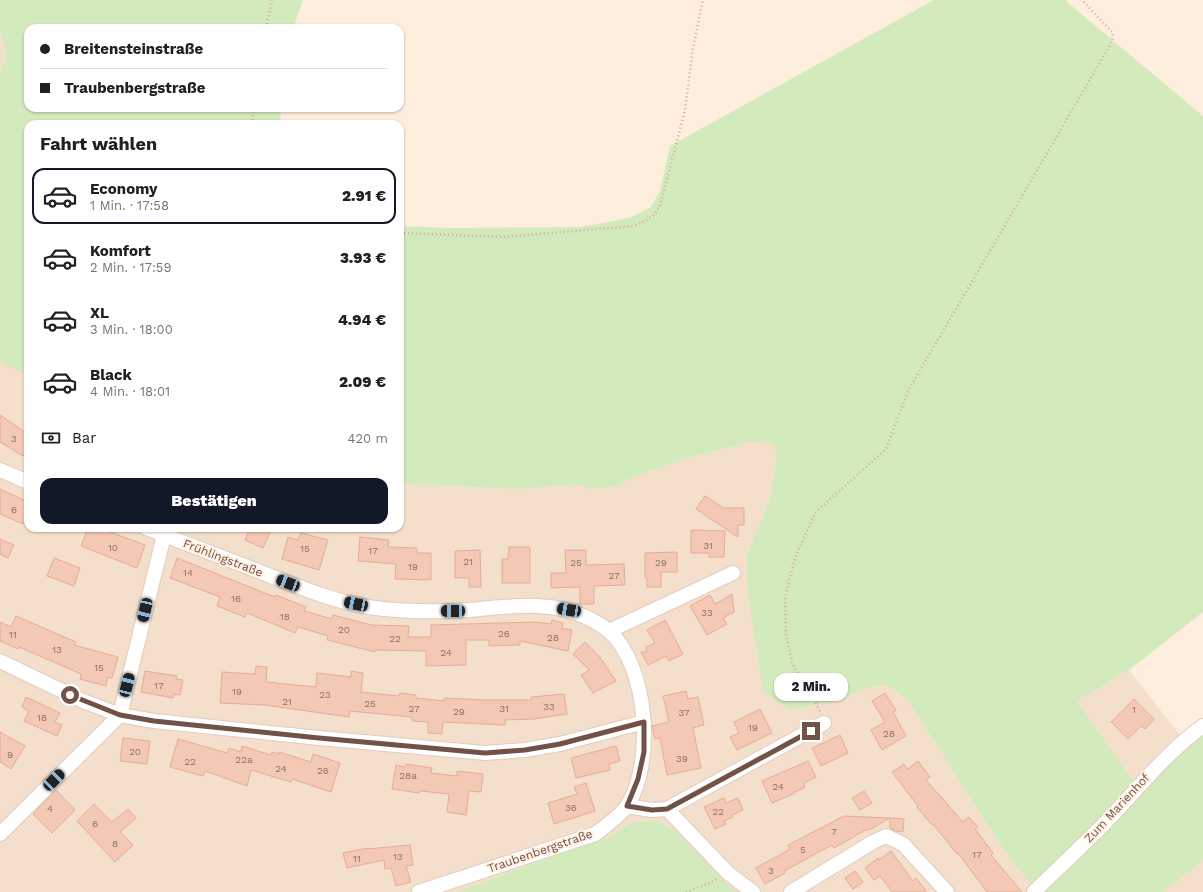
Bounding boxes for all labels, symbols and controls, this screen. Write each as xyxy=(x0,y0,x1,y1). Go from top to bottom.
text: Breitensteinstraße xyxy=(64,40,203,58)
text: Traubenbergstraße xyxy=(64,79,205,97)
text: Fahrt wählen xyxy=(40,133,157,154)
icon: car xyxy=(42,178,78,214)
text: Economy xyxy=(90,180,157,198)
text: 2.91 € xyxy=(342,187,386,205)
text: 1 Min. · 17:58 xyxy=(90,198,169,213)
icon: car xyxy=(42,240,78,276)
text: Komfort xyxy=(90,242,151,260)
text: 3.93 € xyxy=(340,249,386,267)
text: 2 Min. · 17:59 xyxy=(90,260,171,275)
icon: car xyxy=(42,302,78,338)
text: XL xyxy=(90,304,109,322)
text: 4.94 € xyxy=(338,311,386,329)
text: 3 Min. · 18:00 xyxy=(90,322,173,337)
icon: car xyxy=(42,364,78,400)
text: Black xyxy=(90,366,132,384)
text: 2.09 € xyxy=(339,373,386,391)
text: 4 Min. · 18:01 xyxy=(90,384,170,399)
icon: cash xyxy=(40,427,62,449)
text: Bar xyxy=(72,429,96,447)
text: 420 m xyxy=(348,431,388,446)
house number: 3 xyxy=(11,433,17,444)
button: Bestätigen xyxy=(40,478,388,524)
house number: 6 xyxy=(11,504,17,515)
street label: Frühlingstraße xyxy=(181,536,265,580)
house number: 31 xyxy=(703,540,713,551)
house number: 10 xyxy=(108,542,118,553)
house number: 15 xyxy=(300,543,310,554)
house number: 17 xyxy=(368,545,378,556)
house number: 21 xyxy=(463,556,473,567)
house number: 25 xyxy=(570,557,582,568)
house number: 29 xyxy=(655,557,667,568)
house number: 19 xyxy=(408,561,418,572)
house number: 14 xyxy=(183,567,193,578)
house number: 27 xyxy=(608,570,620,581)
car xyxy=(275,573,301,593)
house number: 16 xyxy=(231,593,241,604)
car xyxy=(343,596,369,612)
car xyxy=(136,597,154,623)
car xyxy=(556,602,582,618)
car xyxy=(441,605,465,617)
house number: 33 xyxy=(701,607,713,618)
house number: 18 xyxy=(280,611,290,622)
house number: 20 xyxy=(338,624,350,635)
house number: 26 xyxy=(498,628,510,639)
house number: 11 xyxy=(9,629,17,640)
house number: 28 xyxy=(547,632,559,643)
house number: 22 xyxy=(389,633,401,644)
house number: 13 xyxy=(52,644,62,655)
house number: 24 xyxy=(440,647,452,658)
house number: 15 xyxy=(94,662,104,673)
car xyxy=(118,672,136,698)
callout: 2 Min. xyxy=(774,673,848,701)
text: 2 Min. xyxy=(791,679,831,694)
house number: 17 xyxy=(154,680,164,691)
route start xyxy=(61,686,79,704)
house number: 19 xyxy=(232,686,242,697)
house number: 23 xyxy=(319,689,331,700)
house number: 21 xyxy=(282,696,292,707)
house number: 25 xyxy=(364,698,376,709)
house number: 33 xyxy=(543,701,555,712)
house number: 27 xyxy=(408,703,420,714)
house number: 31 xyxy=(499,703,509,714)
house number: 1 xyxy=(1132,704,1136,715)
house number: 29 xyxy=(453,706,465,717)
house number: 37 xyxy=(678,707,690,718)
house number: 18 xyxy=(37,712,47,723)
house number: 19 xyxy=(748,722,758,733)
route end xyxy=(802,722,820,740)
house number: 28 xyxy=(883,728,895,739)
house number: 20 xyxy=(129,746,141,757)
house number: 9 xyxy=(7,749,13,760)
house number: 39 xyxy=(676,753,688,764)
house number: 22a xyxy=(235,754,253,765)
house number: 22 xyxy=(184,756,196,767)
house number: 24 xyxy=(275,763,287,774)
house number: 26 xyxy=(317,765,329,776)
car xyxy=(41,767,67,793)
house number: 28a xyxy=(399,770,417,781)
street label: Zum Marienhof xyxy=(1082,771,1153,845)
house number: 24 xyxy=(772,781,784,792)
house number: 36 xyxy=(565,802,577,813)
house number: 4 xyxy=(47,803,53,814)
house number: 22 xyxy=(712,806,724,817)
house number: 6 xyxy=(92,818,98,829)
street label: Traubenbergstraße xyxy=(486,826,594,876)
house number: 7 xyxy=(831,826,837,837)
house number: 8 xyxy=(112,838,118,849)
house number: 5 xyxy=(800,844,806,855)
house number: 17 xyxy=(972,849,982,860)
house number: 13 xyxy=(393,851,403,862)
house number: 11 xyxy=(353,853,361,864)
house number: 3 xyxy=(768,865,774,876)

